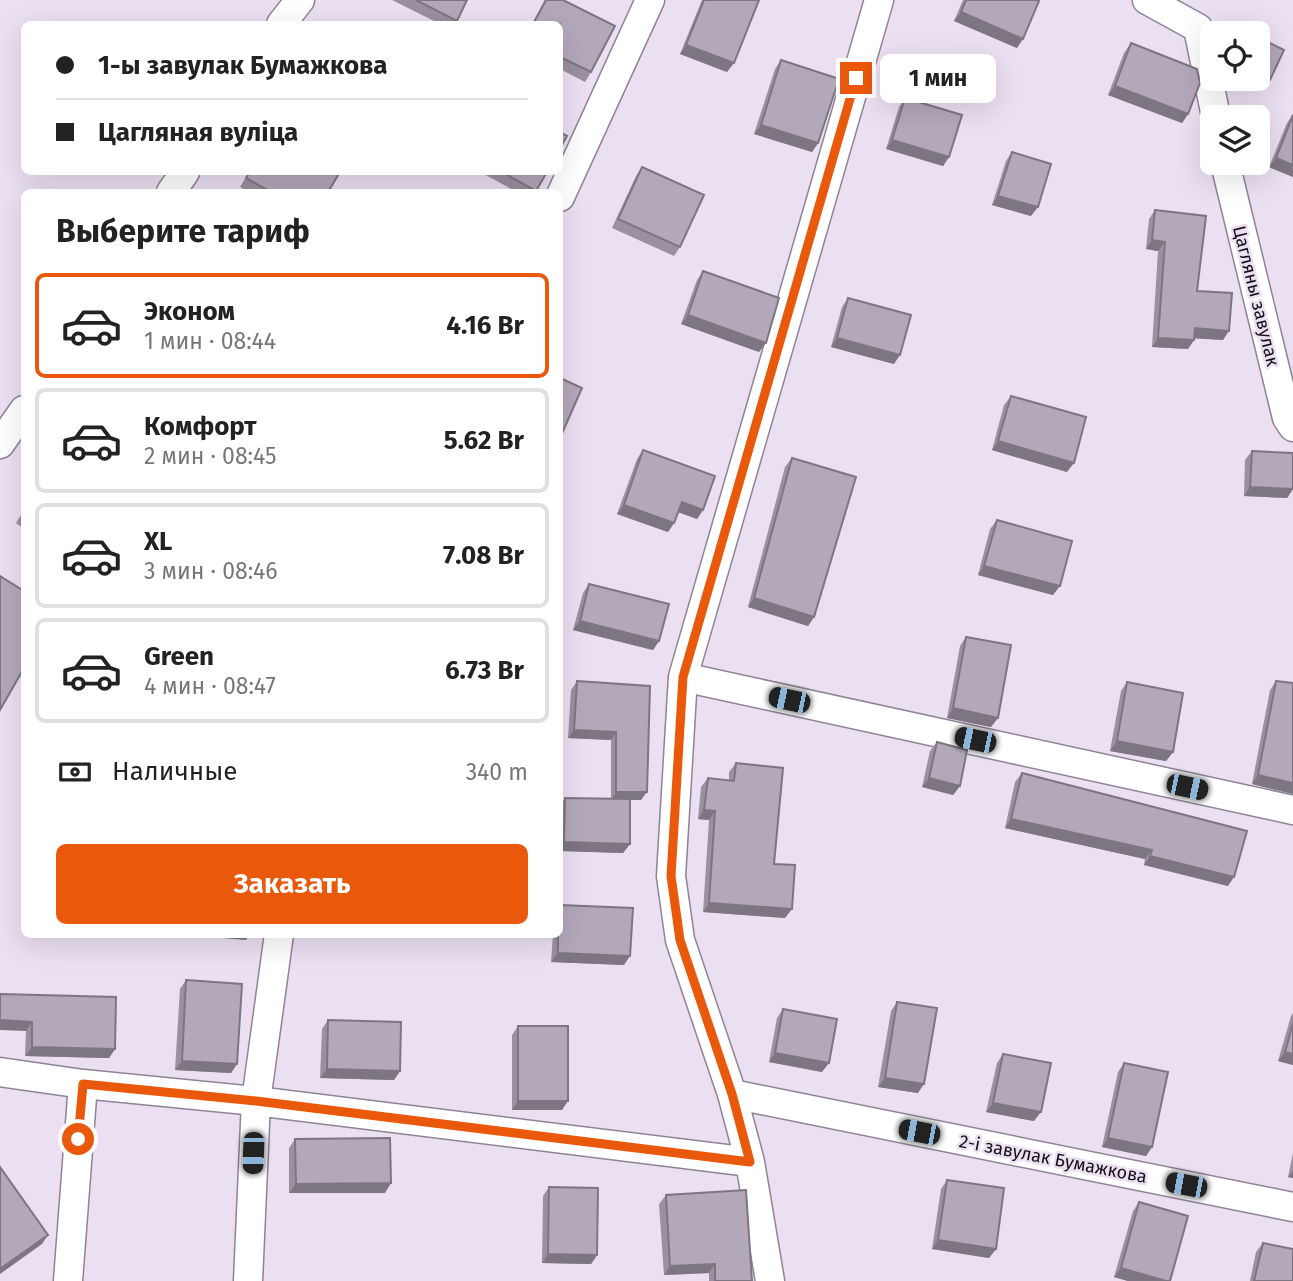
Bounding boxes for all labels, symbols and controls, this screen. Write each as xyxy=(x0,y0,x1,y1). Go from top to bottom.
map controls xyxy=(1200,21,1270,175)
button: locate xyxy=(1200,21,1270,91)
text: 1-ы завулак Бумажкова xyxy=(98,50,388,81)
callout: 1 мин xyxy=(880,54,996,102)
route end xyxy=(840,62,872,94)
text: 1 мин xyxy=(909,64,967,92)
button: layers xyxy=(1200,105,1270,175)
text: Цагляная вуліца xyxy=(98,117,298,148)
text: Выберите тариф xyxy=(56,212,310,250)
street label: Цагляны завулак xyxy=(1228,223,1284,369)
icon: car xyxy=(60,294,123,357)
text: Эконом xyxy=(144,296,235,327)
text: 4.16 Br xyxy=(446,310,524,341)
text: 1 мин · 08:44 xyxy=(144,327,276,355)
icon: car xyxy=(60,409,123,472)
text: Комфорт xyxy=(144,411,257,442)
text: 5.62 Br xyxy=(444,425,524,456)
text: 2 мин · 08:45 xyxy=(144,442,277,470)
icon: car xyxy=(60,524,123,587)
text: XL xyxy=(144,526,172,557)
text: 7.08 Br xyxy=(443,540,524,571)
text: 3 мин · 08:46 xyxy=(144,557,278,585)
icon: car xyxy=(60,639,123,702)
text: Green xyxy=(144,641,214,672)
text: 6.73 Br xyxy=(445,655,524,686)
text: 4 мин · 08:47 xyxy=(144,672,276,700)
car xyxy=(767,685,812,715)
car xyxy=(953,725,998,755)
icon: cash xyxy=(56,753,94,791)
text: Наличные xyxy=(112,756,237,787)
text: 340 m xyxy=(466,758,528,786)
car xyxy=(1165,772,1210,802)
button: Заказать xyxy=(56,844,528,924)
car xyxy=(897,1118,942,1146)
route start xyxy=(62,1123,94,1155)
street label: 2-і завулак Бумажкова xyxy=(957,1130,1149,1188)
car xyxy=(242,1132,265,1174)
car xyxy=(1164,1171,1209,1199)

